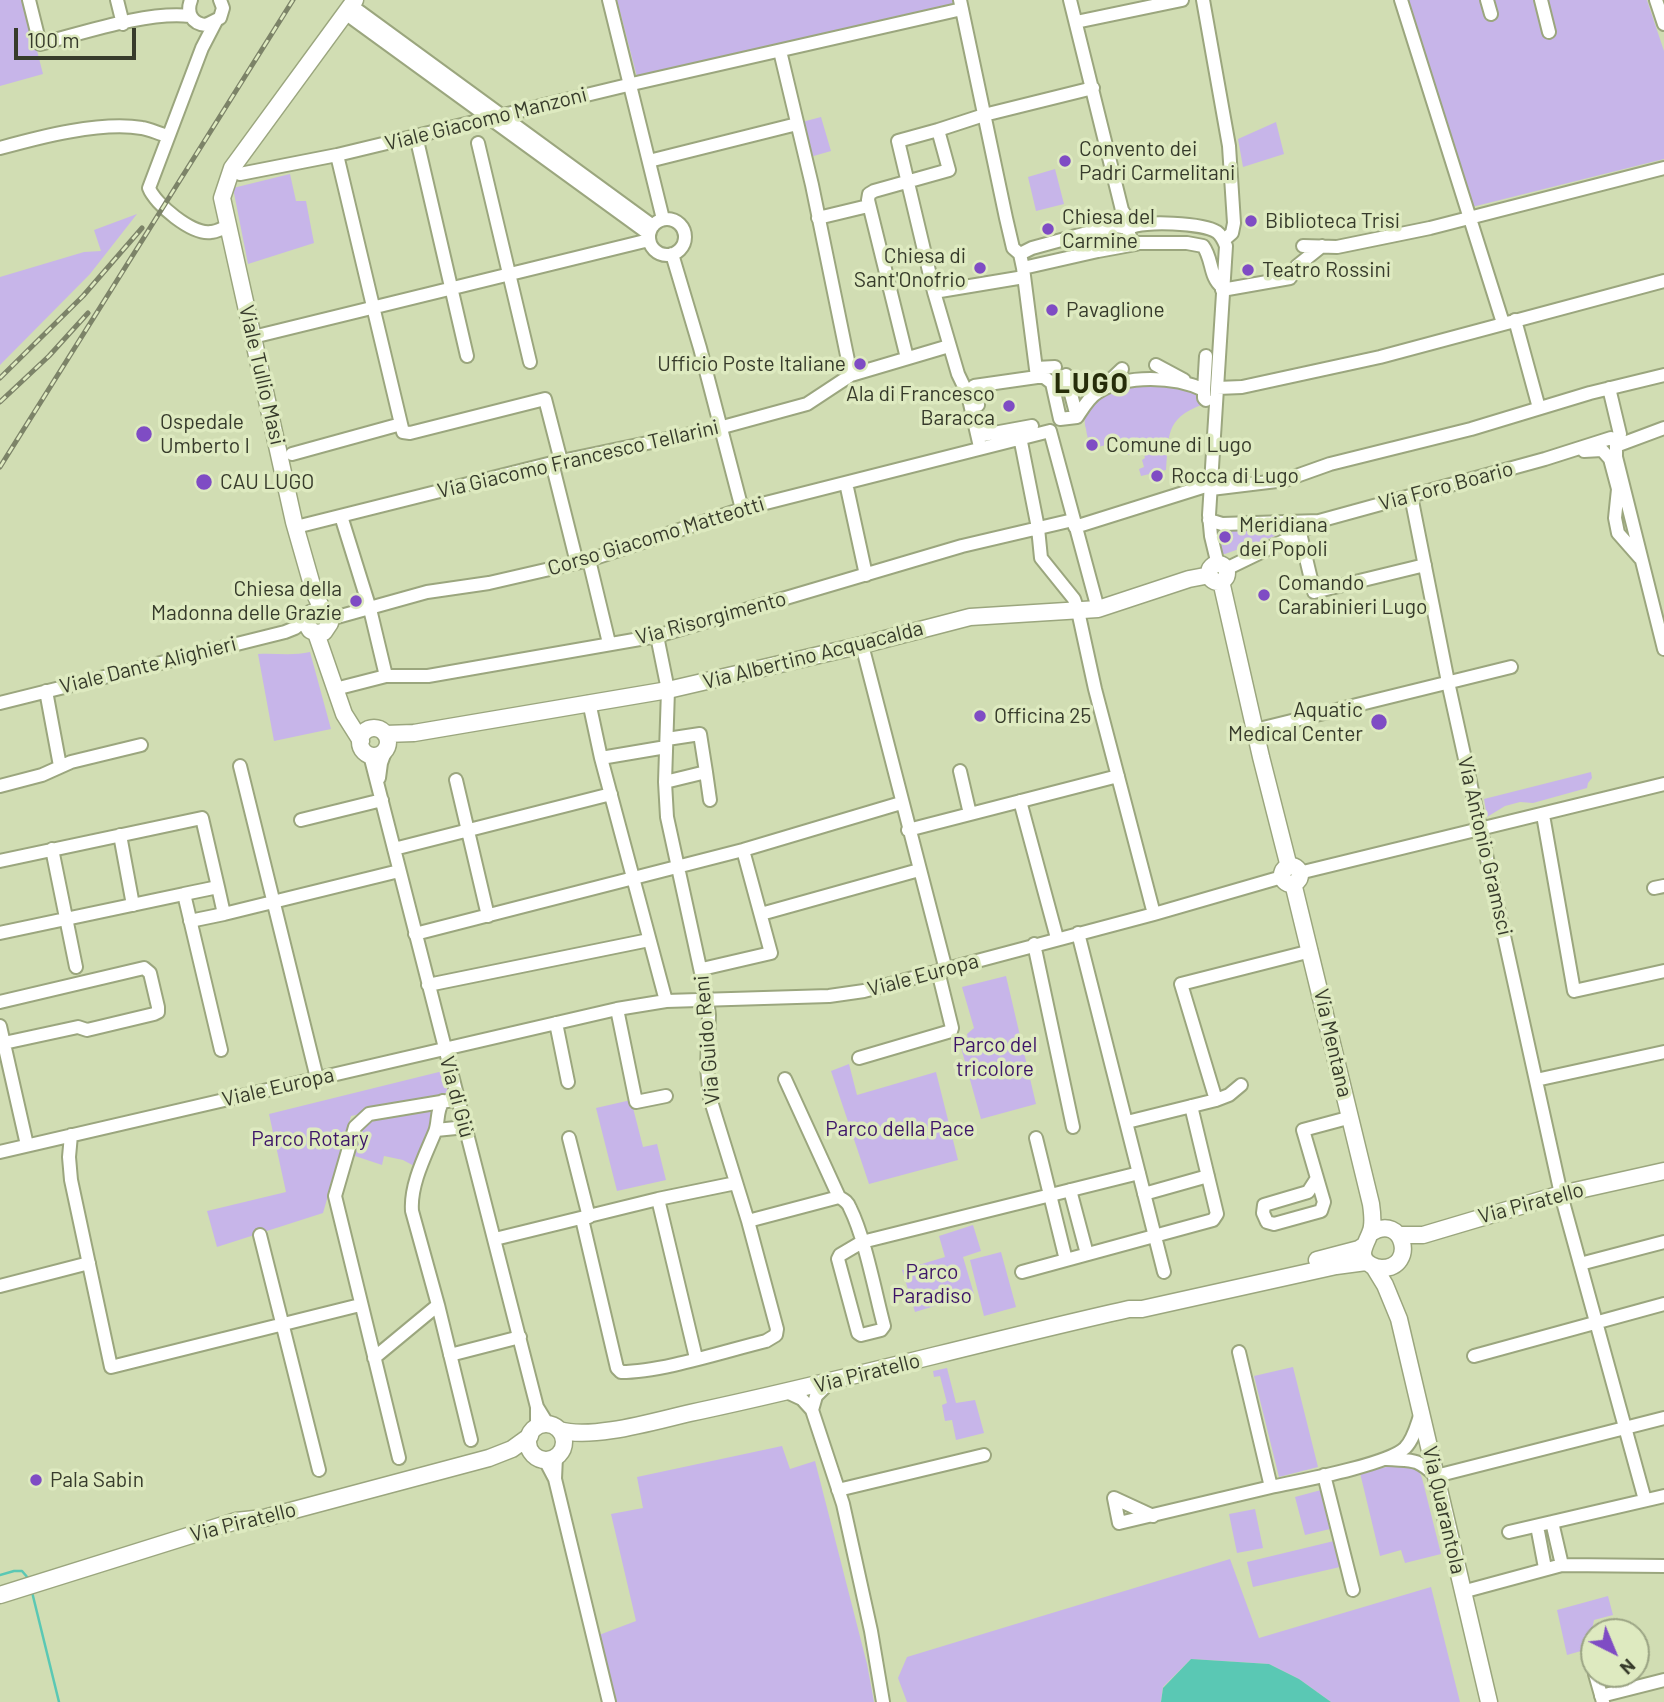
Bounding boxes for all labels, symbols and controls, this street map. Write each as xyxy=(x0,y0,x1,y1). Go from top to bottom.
scale bar xyxy=(18,14,140,58)
text: 100 m xyxy=(27,27,80,52)
street label: Viale Giacomo Manzoni xyxy=(382,82,590,156)
place label: Convento dei Padri Carmelitani xyxy=(1079,136,1235,186)
marker: Convento dei Padri Carmelitani xyxy=(1057,153,1073,169)
place label: Chiesa del Carmine xyxy=(1062,204,1155,254)
place label: Biblioteca Trisi xyxy=(1265,208,1400,234)
marker: Biblioteca Trisi xyxy=(1243,213,1259,229)
marker: Chiesa del Carmine xyxy=(1040,221,1056,237)
place label: Chiesa di Sant'Onofrio xyxy=(854,243,966,293)
place label: Teatro Rossini xyxy=(1262,257,1391,283)
marker: Chiesa di Sant'Onofrio xyxy=(972,260,988,276)
marker: Teatro Rossini xyxy=(1240,262,1256,278)
place label: Pavaglione xyxy=(1066,297,1165,323)
marker: Pavaglione xyxy=(1044,302,1060,318)
street label: Viale Tullio Masi xyxy=(234,303,290,447)
place label: Ufficio Poste Italiane xyxy=(657,351,846,377)
marker: Ufficio Poste Italiane xyxy=(852,356,868,372)
district label: LUGO xyxy=(1055,367,1129,401)
place label: Ala di Francesco Baracca xyxy=(846,381,995,431)
marker: Ala di Francesco Baracca xyxy=(1001,398,1017,414)
place label: Ospedale Umberto I xyxy=(160,409,250,459)
street label: Via Giacomo Francesco Tellarini xyxy=(435,414,721,504)
marker: Ospedale Umberto I xyxy=(134,424,154,444)
place label: Comune di Lugo xyxy=(1106,432,1252,458)
marker: Comune di Lugo xyxy=(1084,437,1100,453)
street label: Via Foro Boario xyxy=(1376,456,1516,516)
place label: Rocca di Lugo xyxy=(1171,463,1299,489)
marker: Rocca di Lugo xyxy=(1149,468,1165,484)
place label: CAU LUGO xyxy=(220,469,314,495)
marker: CAU LUGO xyxy=(194,472,214,492)
street label: Corso Giacomo Matteotti xyxy=(545,491,767,581)
place label: Meridiana dei Popoli xyxy=(1239,512,1328,562)
marker: Meridiana dei Popoli xyxy=(1217,529,1233,545)
place label: Comando Carabinieri Lugo xyxy=(1278,570,1427,620)
place label: Chiesa della Madonna delle Grazie xyxy=(151,576,342,626)
street label: Via Risorgimento xyxy=(633,586,789,650)
marker: Comando Carabinieri Lugo xyxy=(1256,587,1272,603)
marker: Chiesa della Madonna delle Grazie xyxy=(348,593,364,609)
street label: Via Albertino Acquacalda xyxy=(700,615,926,695)
street label: Viale Dante Alighieri xyxy=(57,631,239,699)
place label: Aquatic Medical Center xyxy=(1228,697,1363,747)
place label: Officina 25 xyxy=(994,703,1091,729)
marker: Officina 25 xyxy=(972,708,988,724)
marker: Aquatic Medical Center xyxy=(1369,712,1389,732)
street label: Via Antonio Gramsci xyxy=(1452,754,1518,938)
street label: Viale Europa xyxy=(865,948,981,1002)
street label: Via Guido Reni xyxy=(689,974,725,1106)
street label: Via Mentana xyxy=(1308,986,1358,1100)
park label: Parco del tricolore xyxy=(953,1032,1037,1082)
street label: Via di Giù xyxy=(434,1054,480,1140)
street label: Viale Europa xyxy=(220,1062,336,1112)
park label: Parco della Pace xyxy=(825,1116,975,1142)
park label: Parco Rotary xyxy=(251,1126,369,1152)
street label: Via Piratello xyxy=(1475,1177,1587,1229)
park label: Parco Paradiso xyxy=(892,1259,972,1309)
street label: Via Piratello xyxy=(811,1348,923,1398)
street label: Via Quarantola xyxy=(1417,1443,1471,1577)
place label: Pala Sabin xyxy=(50,1467,144,1493)
marker: Pala Sabin xyxy=(28,1472,44,1488)
street label: Via Piratello xyxy=(187,1497,299,1547)
north arrow xyxy=(1580,1618,1650,1688)
text: N xyxy=(1616,1655,1641,1680)

